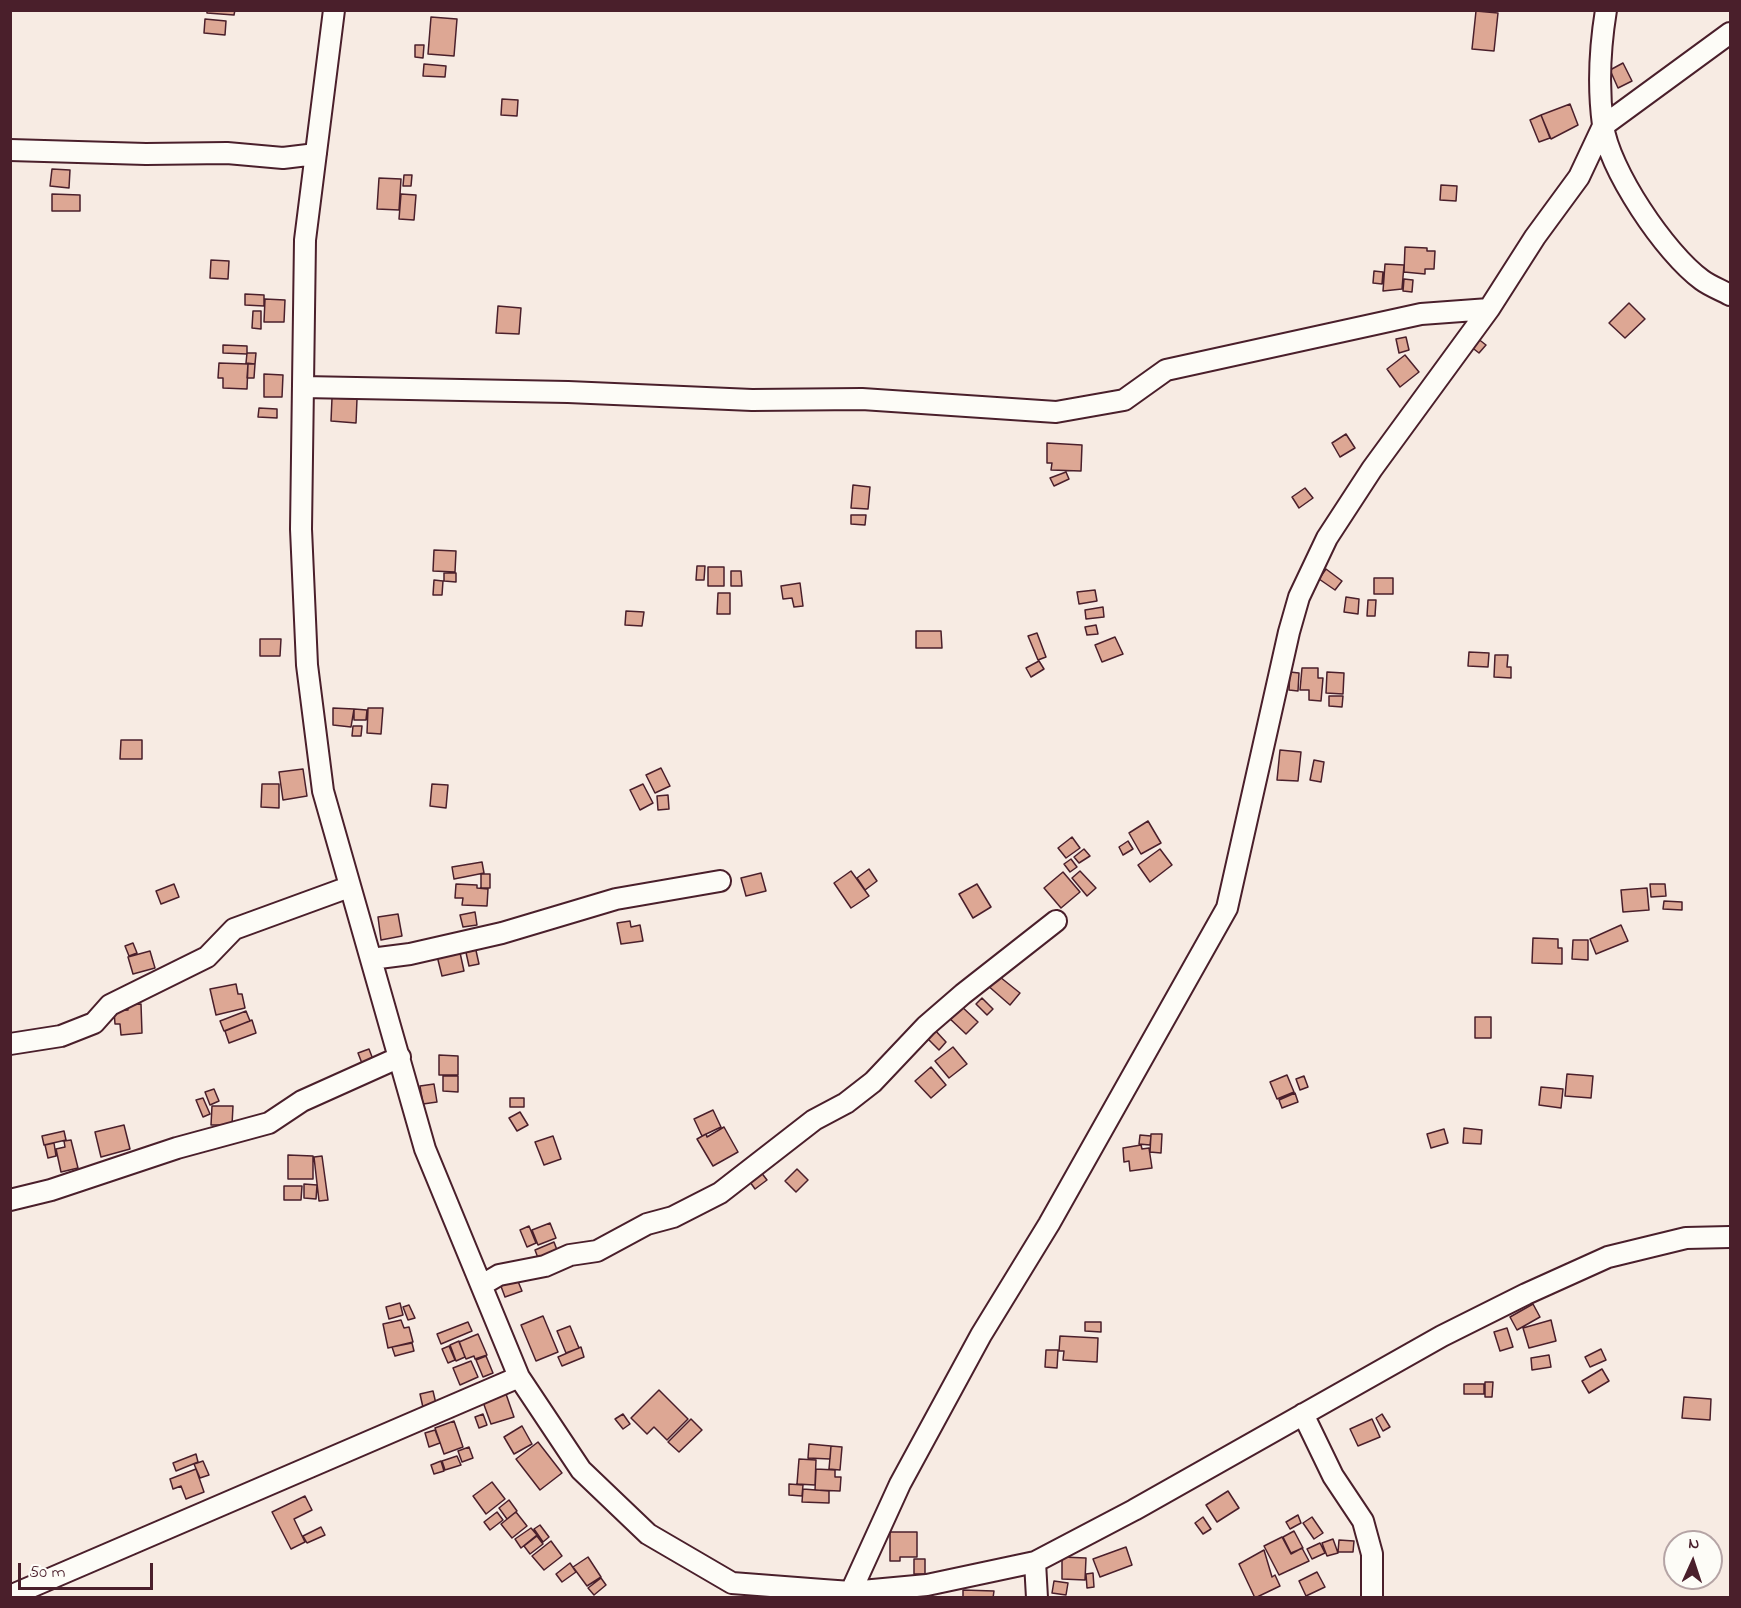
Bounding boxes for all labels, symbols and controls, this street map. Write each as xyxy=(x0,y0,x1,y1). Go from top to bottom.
north arrow xyxy=(1663,1530,1723,1590)
text: N xyxy=(1688,1532,1700,1556)
scale bar xyxy=(21,1551,156,1589)
text: 50 m xyxy=(29,1560,66,1586)

